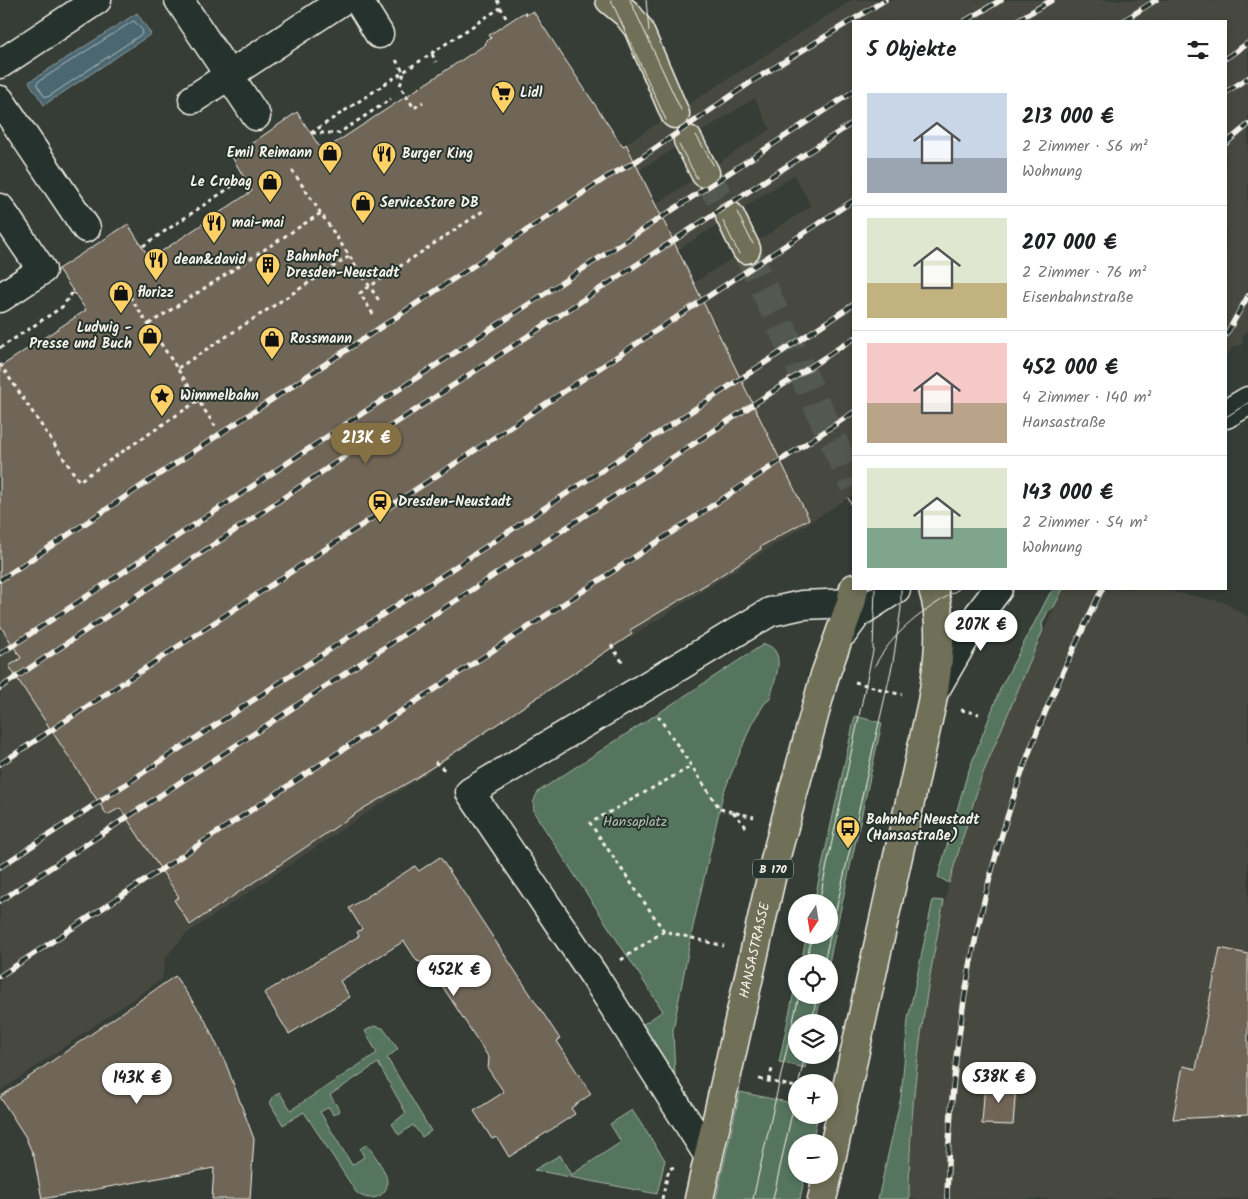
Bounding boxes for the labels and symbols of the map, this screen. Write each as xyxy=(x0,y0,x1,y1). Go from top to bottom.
supermarket icon: Lidl xyxy=(490,80,516,114)
place label: Lidl xyxy=(520,82,543,104)
shop icon: Emil Reimann xyxy=(317,140,343,174)
restaurant icon: Burger King xyxy=(371,141,397,175)
place label: Emil Reimann xyxy=(227,142,312,164)
place label: Burger King xyxy=(402,143,473,165)
shop icon: Le Crobag xyxy=(257,169,283,203)
place label: Le Crobag xyxy=(190,171,252,193)
shop icon: ServiceStore DB xyxy=(350,190,376,224)
place label: ServiceStore DB xyxy=(380,192,479,214)
restaurant icon: mai-mai xyxy=(201,210,227,244)
place label: mai-mai xyxy=(232,212,284,234)
place label: Bahnhof Dresden-Neustadt xyxy=(286,246,400,284)
restaurant icon: dean&david xyxy=(143,247,169,281)
place label: dean&david xyxy=(174,249,247,271)
building icon: Bahnhof Dresden-Neustadt xyxy=(255,252,281,286)
shop icon: florizz xyxy=(108,280,134,314)
place label: florizz xyxy=(137,282,174,304)
place label: Ludwig - Presse und Buch xyxy=(29,317,132,355)
shop icon: Ludwig - Presse und Buch xyxy=(137,323,163,357)
shop icon: Rossmann xyxy=(259,326,285,360)
place label: Rossmann xyxy=(290,328,352,350)
place icon: Wimmelbahn xyxy=(149,383,175,417)
place label: Wimmelbahn xyxy=(180,385,259,407)
pin: 213K € xyxy=(325,422,407,465)
station icon: Dresden-Neustadt xyxy=(367,489,393,523)
place label: Dresden-Neustadt xyxy=(398,491,512,513)
pin: 207K € xyxy=(940,610,1022,652)
place label: Bahnhof Neustadt (Hansastraße) xyxy=(866,809,980,847)
park label: Hansaplatz xyxy=(603,811,667,833)
bus stop icon: Bahnhof Neustadt (Hansastraße) xyxy=(835,815,861,849)
road number: B 170 xyxy=(753,860,793,879)
north arrow xyxy=(788,894,838,944)
street label: HANSASTRASSE xyxy=(733,899,777,1000)
pin: 452K € xyxy=(413,954,495,997)
pin: 143K € xyxy=(96,1062,178,1105)
pin: 538K € xyxy=(958,1062,1040,1104)

